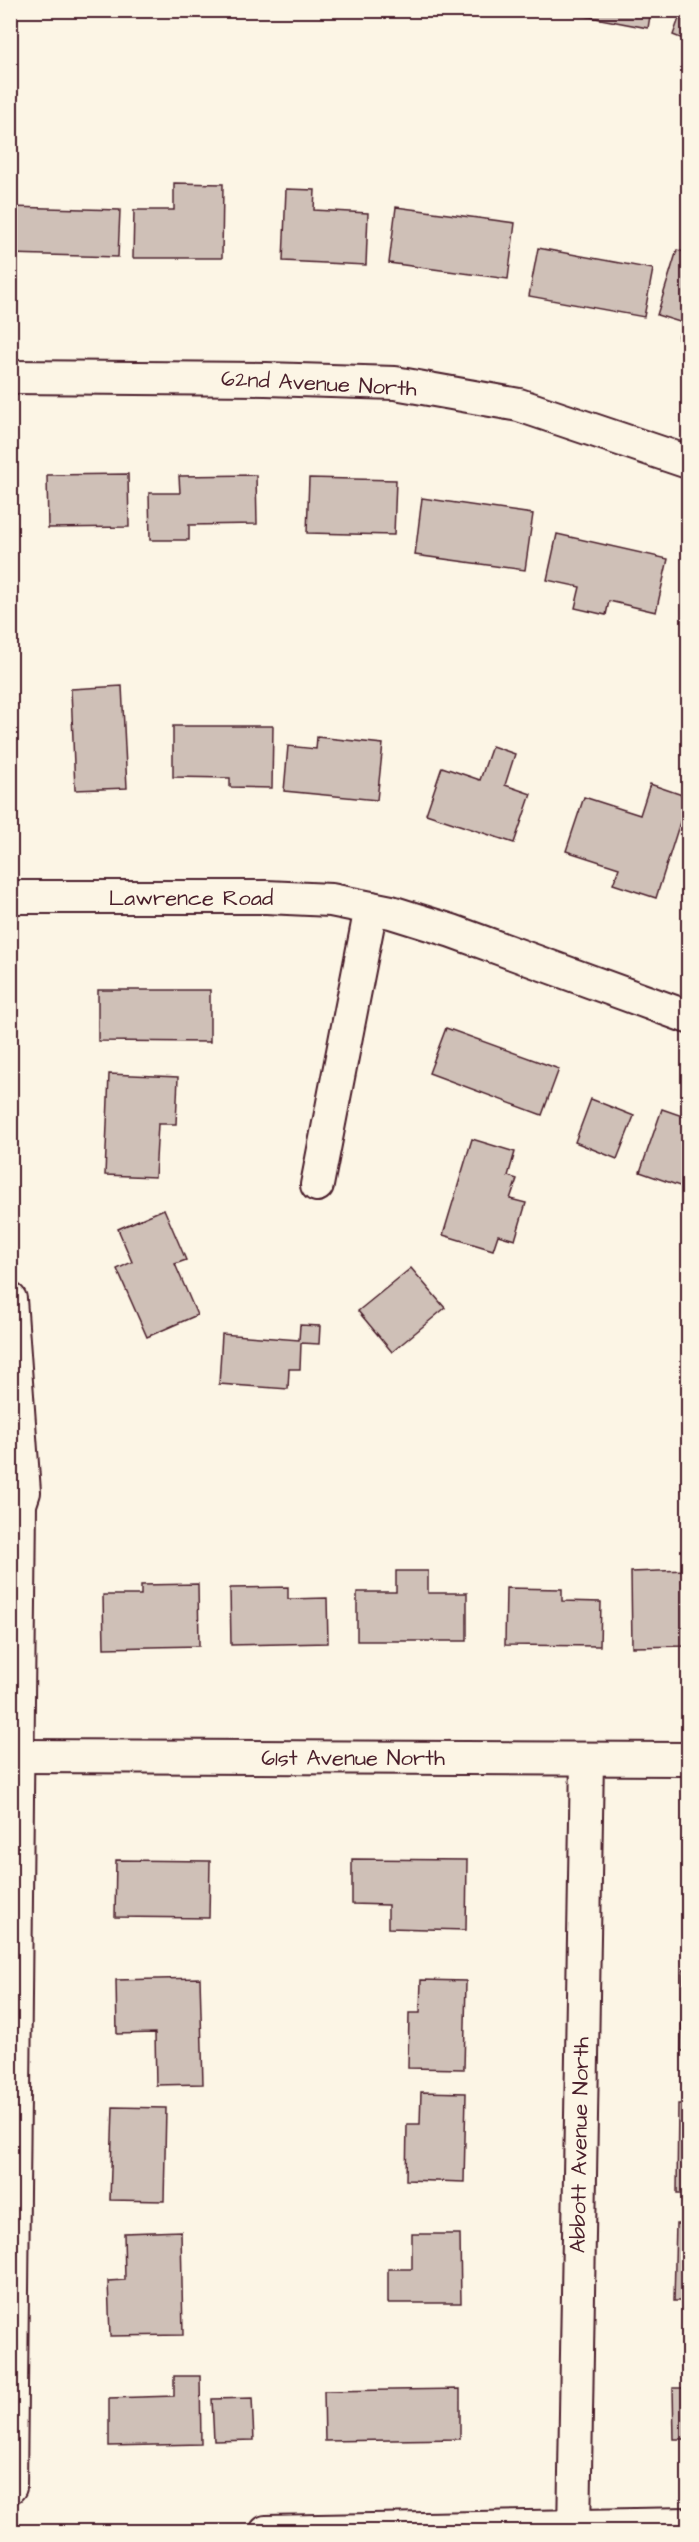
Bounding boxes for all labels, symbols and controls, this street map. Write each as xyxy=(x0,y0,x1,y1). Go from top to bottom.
street label: 62nd Avenue North xyxy=(220,363,418,405)
street label: Lawrence Road xyxy=(109,883,273,914)
street label: 61st Avenue North xyxy=(261,1743,445,1774)
street label: Abbott Avenue North xyxy=(563,2037,597,2253)

